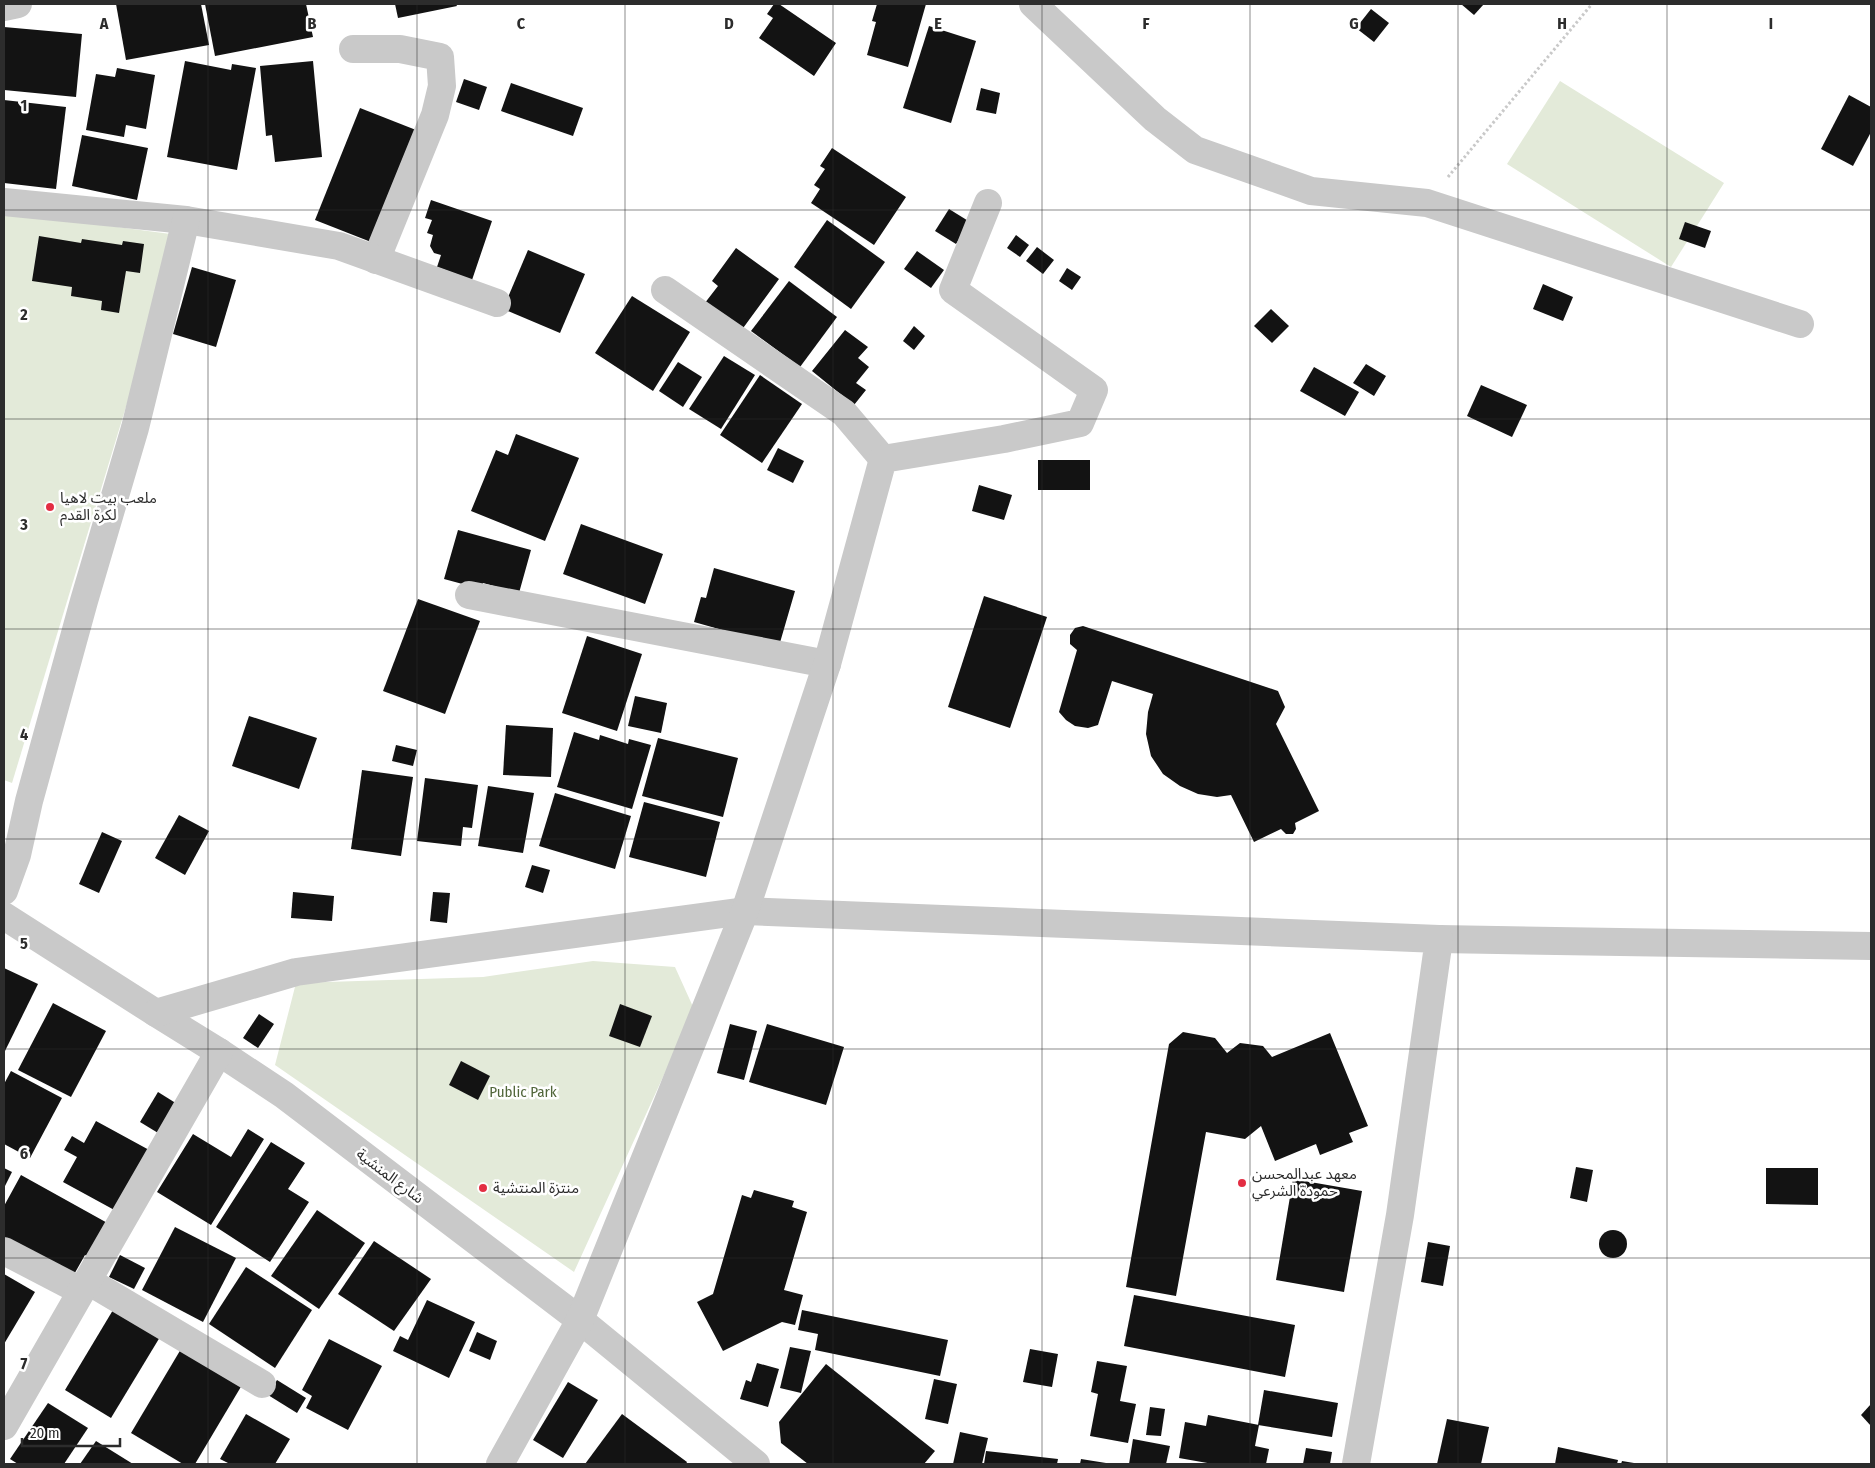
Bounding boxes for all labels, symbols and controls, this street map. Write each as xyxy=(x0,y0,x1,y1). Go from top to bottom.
text: A xyxy=(99,14,109,33)
text: B xyxy=(308,14,317,33)
text: C xyxy=(517,14,526,33)
text: D xyxy=(724,14,734,33)
text: E xyxy=(934,14,942,33)
text: F xyxy=(1142,14,1150,33)
text: G xyxy=(1349,14,1359,33)
text: H xyxy=(1557,14,1567,33)
text: I xyxy=(1769,14,1773,33)
text: 1 xyxy=(21,96,27,115)
text: 2 xyxy=(19,305,28,324)
place label: ملعب بيت لاهيا لكرة القدم xyxy=(60,489,157,526)
marker: ملعب بيت لاهيا لكرة القدم xyxy=(44,501,56,513)
text: 3 xyxy=(19,515,28,534)
text: 4 xyxy=(20,725,28,744)
text: 5 xyxy=(20,934,28,953)
park label: Public Park xyxy=(489,1083,557,1101)
text: 6 xyxy=(20,1144,28,1163)
street label: شارع المنشية xyxy=(351,1145,427,1210)
place label: معهد عبدالمحسن حمودة الشرعي xyxy=(1252,1165,1357,1202)
marker: معهد عبدالمحسن حمودة الشرعي xyxy=(1236,1177,1248,1189)
place label: منتزة المنتشية xyxy=(493,1179,579,1197)
marker: منتزة المنتشية xyxy=(477,1182,489,1194)
text: 7 xyxy=(21,1354,28,1373)
scale bar xyxy=(22,1416,120,1448)
text: 20 m xyxy=(30,1424,60,1442)

